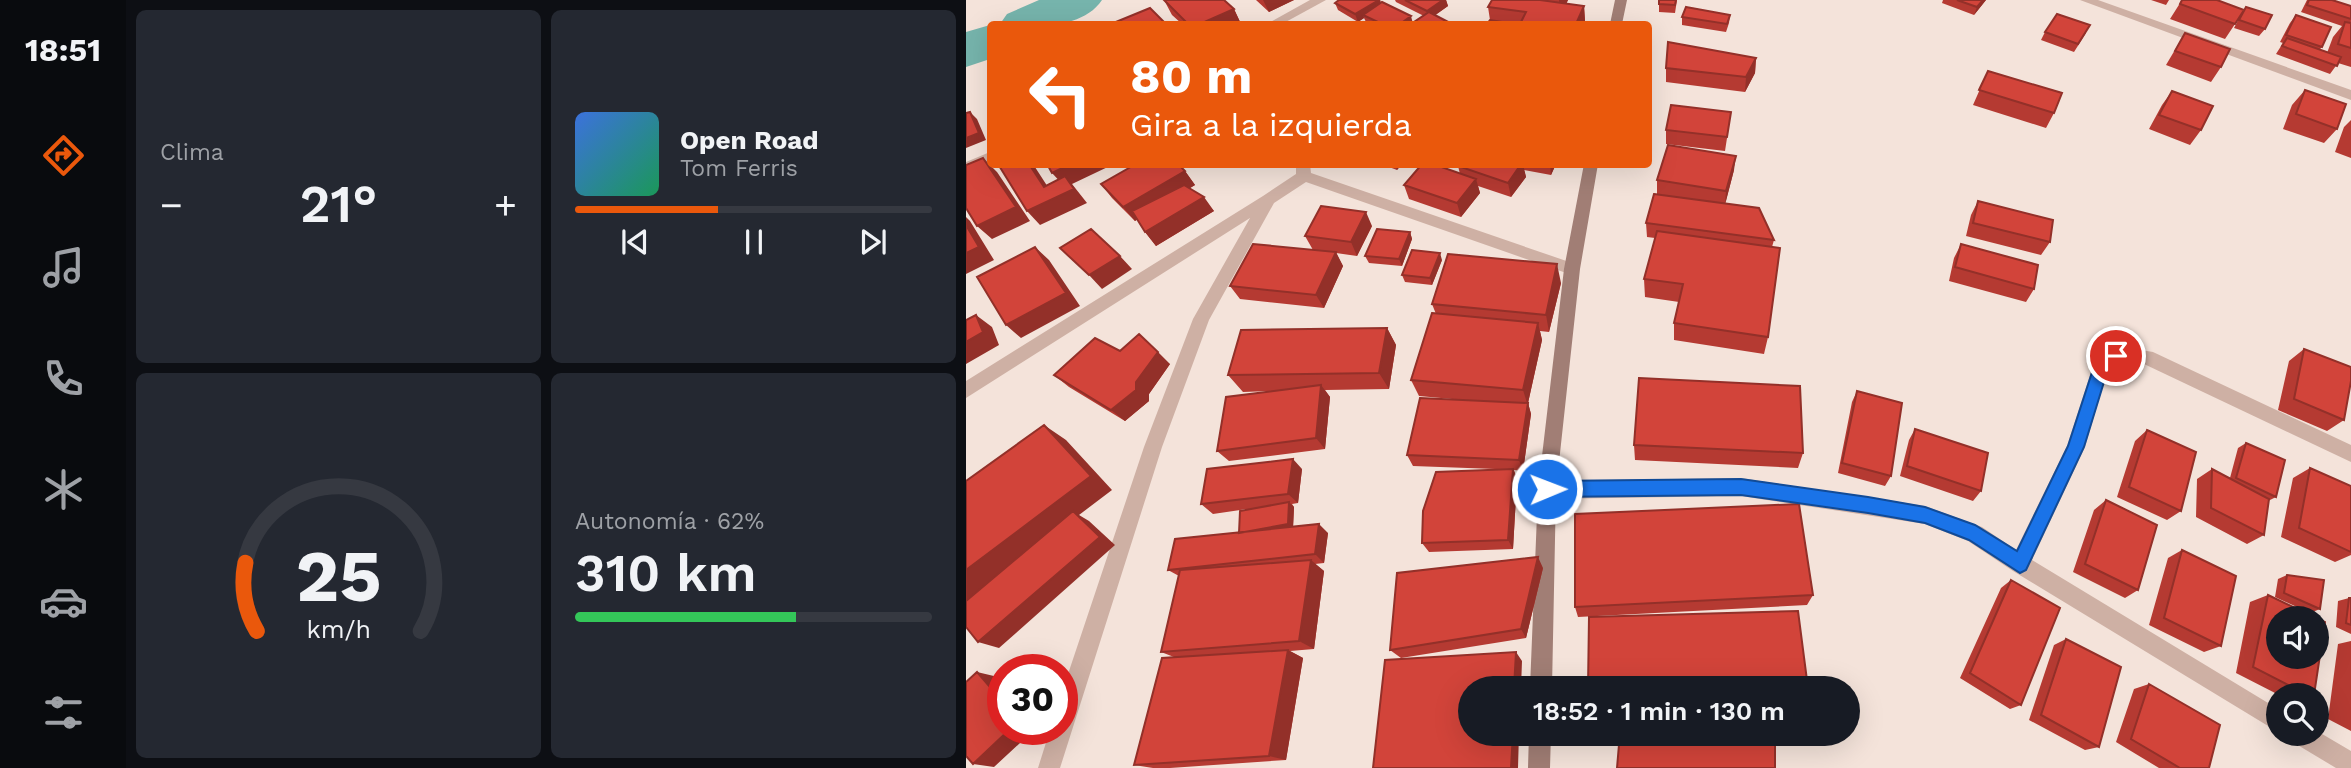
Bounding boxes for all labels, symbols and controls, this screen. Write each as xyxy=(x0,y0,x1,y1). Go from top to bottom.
text: 18:51 xyxy=(25,31,101,69)
text: 80 m xyxy=(1130,47,1252,105)
icon: left xyxy=(1015,49,1106,140)
text: Gira a la izquierda xyxy=(1130,106,1412,144)
text: Open Road xyxy=(680,125,818,155)
icon: directions xyxy=(39,131,88,180)
text: Clima xyxy=(160,139,224,166)
text: Tom Ferris xyxy=(680,155,798,182)
text: 21° xyxy=(300,174,377,235)
text: − xyxy=(160,183,183,227)
text: + xyxy=(494,183,517,227)
icon: previous xyxy=(616,223,654,261)
icon: pause xyxy=(735,223,773,261)
icon: next xyxy=(854,223,892,261)
icon: music xyxy=(39,243,88,292)
pin xyxy=(2086,326,2146,386)
icon: arrive xyxy=(2097,337,2135,375)
icon: phone xyxy=(39,354,88,403)
position arrow xyxy=(1510,452,1584,526)
icon: climate xyxy=(39,465,88,514)
text: Autonomía · 62% xyxy=(575,508,764,535)
text: 25 xyxy=(296,534,381,620)
text: 310 km xyxy=(575,543,757,604)
icon: car xyxy=(39,577,88,626)
map controls xyxy=(2266,606,2329,746)
button: sound xyxy=(2266,606,2329,669)
text: km/h xyxy=(306,615,371,644)
speed limit sign: 30 xyxy=(987,654,1078,745)
button: search xyxy=(2266,683,2329,746)
icon: filters xyxy=(39,688,88,737)
text: 18:52 · 1 min · 130 m xyxy=(1533,696,1785,726)

